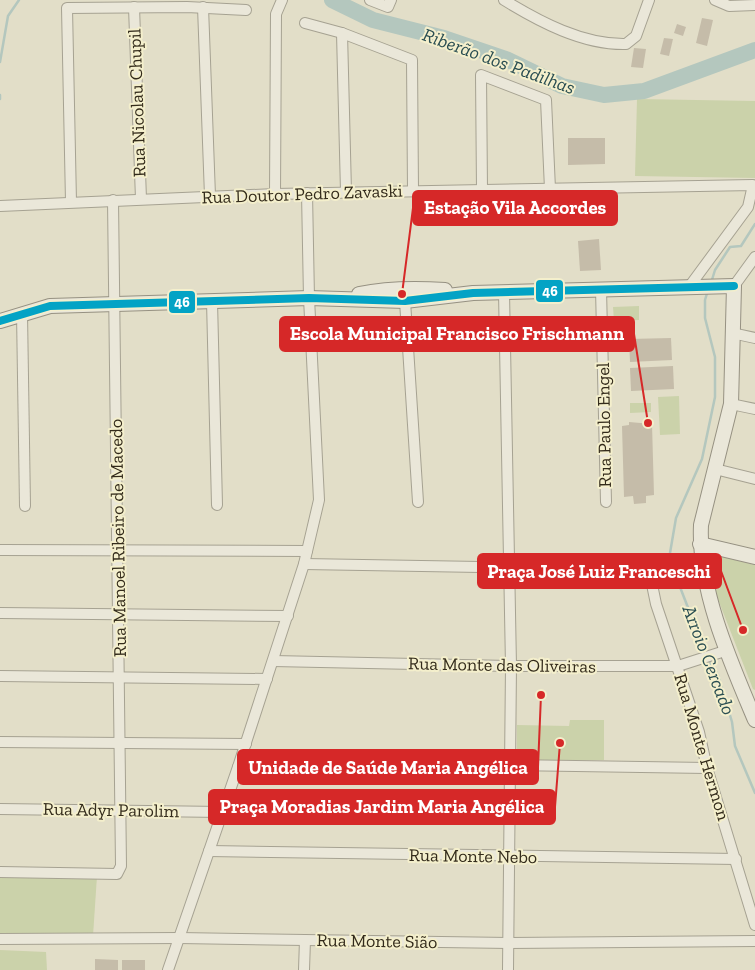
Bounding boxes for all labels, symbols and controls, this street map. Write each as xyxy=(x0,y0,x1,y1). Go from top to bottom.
water label: Riberão dos Padilhas xyxy=(420,23,578,99)
street label: Rua Nicolau Chupil xyxy=(123,28,151,178)
street label: Rua Doutor Pedro Zavaski xyxy=(201,179,403,209)
callout: Estação Vila Accordes xyxy=(413,191,617,225)
text: Estação Vila Accordes xyxy=(424,196,607,219)
line badge: 46 xyxy=(535,279,564,303)
text: 46 xyxy=(542,283,558,300)
line badge: 46 xyxy=(168,290,196,314)
text: 46 xyxy=(174,294,190,311)
callout: Escola Municipal Francisco Frischmann xyxy=(280,317,634,351)
text: Escola Municipal Francisco Frischmann xyxy=(290,322,625,345)
street label: Rua Paulo Engel xyxy=(592,362,616,488)
street label: Rua Manoel Ribeiro de Macedo xyxy=(105,419,131,657)
callout: Praça José Luiz Franceschi xyxy=(478,554,721,588)
text: Praça José Luiz Franceschi xyxy=(487,560,711,583)
water label: Arroio Cercado xyxy=(677,601,740,718)
street label: Rua Monte das Oliveiras xyxy=(408,652,596,678)
street label: Rua Monte Hermon xyxy=(669,671,735,824)
callout: Unidade de Saúde Maria Angélica xyxy=(238,750,538,784)
text: Unidade de Saúde Maria Angélica xyxy=(248,756,528,779)
callout: Praça Moradias Jardim Maria Angélica xyxy=(209,790,555,824)
text: Praça Moradias Jardim Maria Angélica xyxy=(220,795,545,818)
street label: Rua Adyr Parolim xyxy=(43,798,180,822)
street label: Rua Monte Nebo xyxy=(409,844,537,868)
street label: Rua Monte Sião xyxy=(316,929,438,953)

